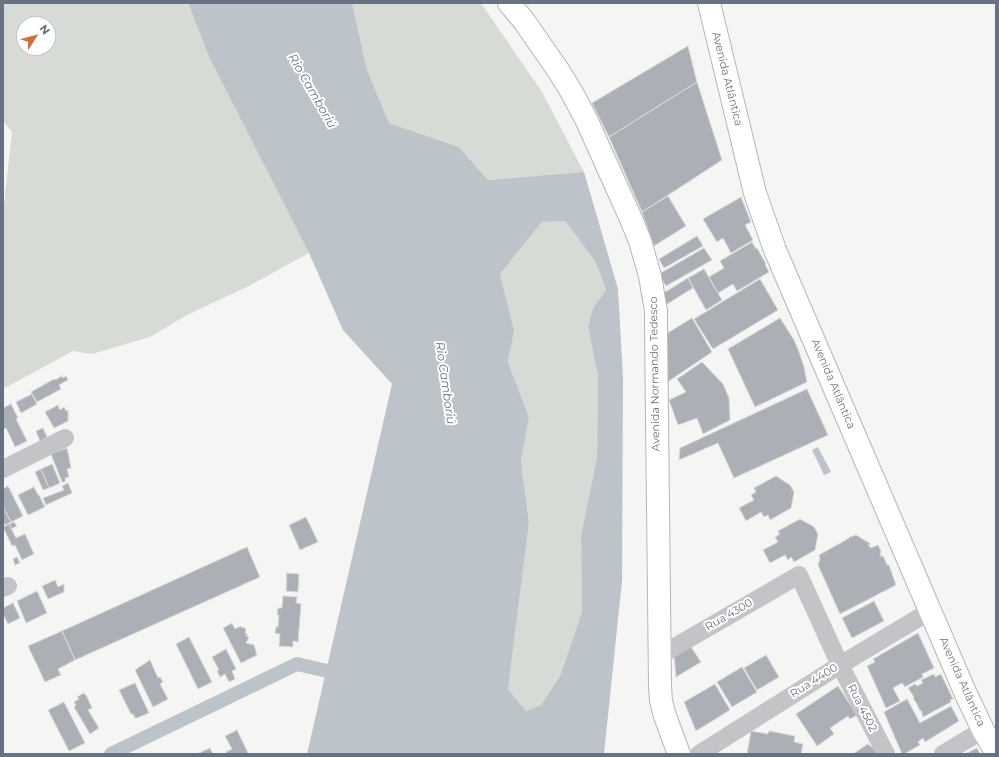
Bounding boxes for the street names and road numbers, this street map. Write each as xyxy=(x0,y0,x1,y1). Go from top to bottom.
street label: Avenida Atlântica xyxy=(709,31,745,127)
street label: Avenida Normando Tedesco xyxy=(647,296,663,452)
street label: Avenida Atlântica xyxy=(808,337,858,431)
street label: Rua 4300 xyxy=(703,596,755,634)
street label: Avenida Atlântica xyxy=(936,635,988,729)
street label: Rua 4400 xyxy=(788,661,840,701)
street label: Rua 4502 xyxy=(844,682,880,734)

